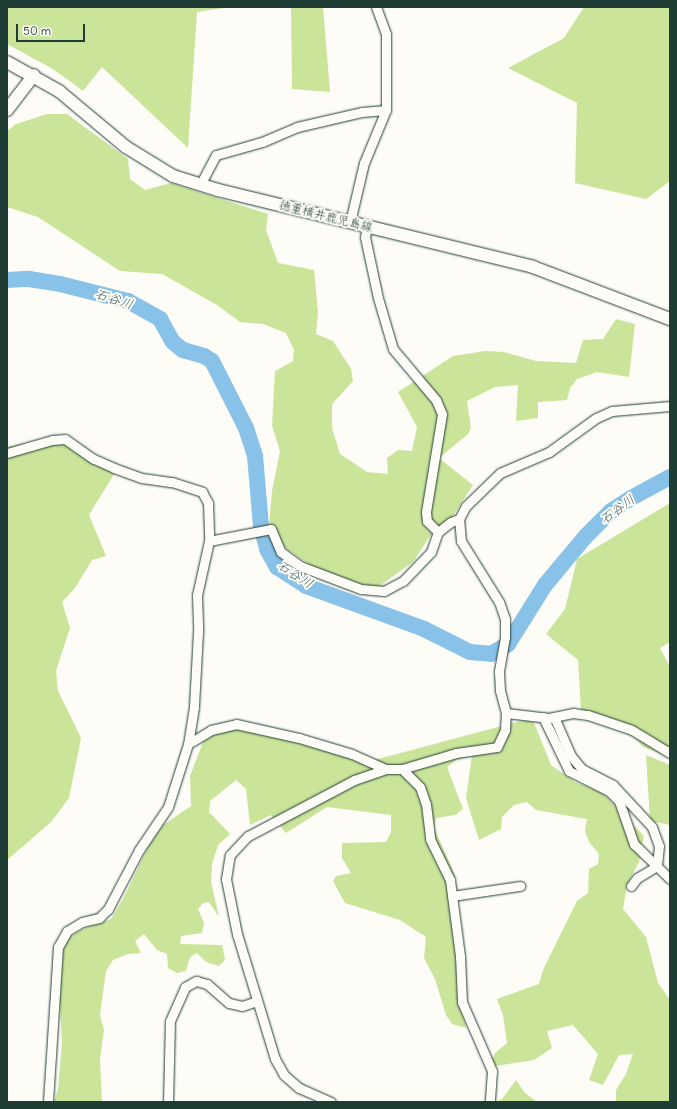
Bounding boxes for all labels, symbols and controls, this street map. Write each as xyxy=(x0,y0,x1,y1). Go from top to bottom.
scale bar xyxy=(18,16,87,42)
text: 50 m xyxy=(23,23,51,38)
street label: 徳重横井鹿児島線 xyxy=(278,197,374,235)
water label: 石谷川 xyxy=(93,287,135,313)
water label: 石谷川 xyxy=(598,492,638,528)
water label: 石谷川 xyxy=(274,558,316,592)

